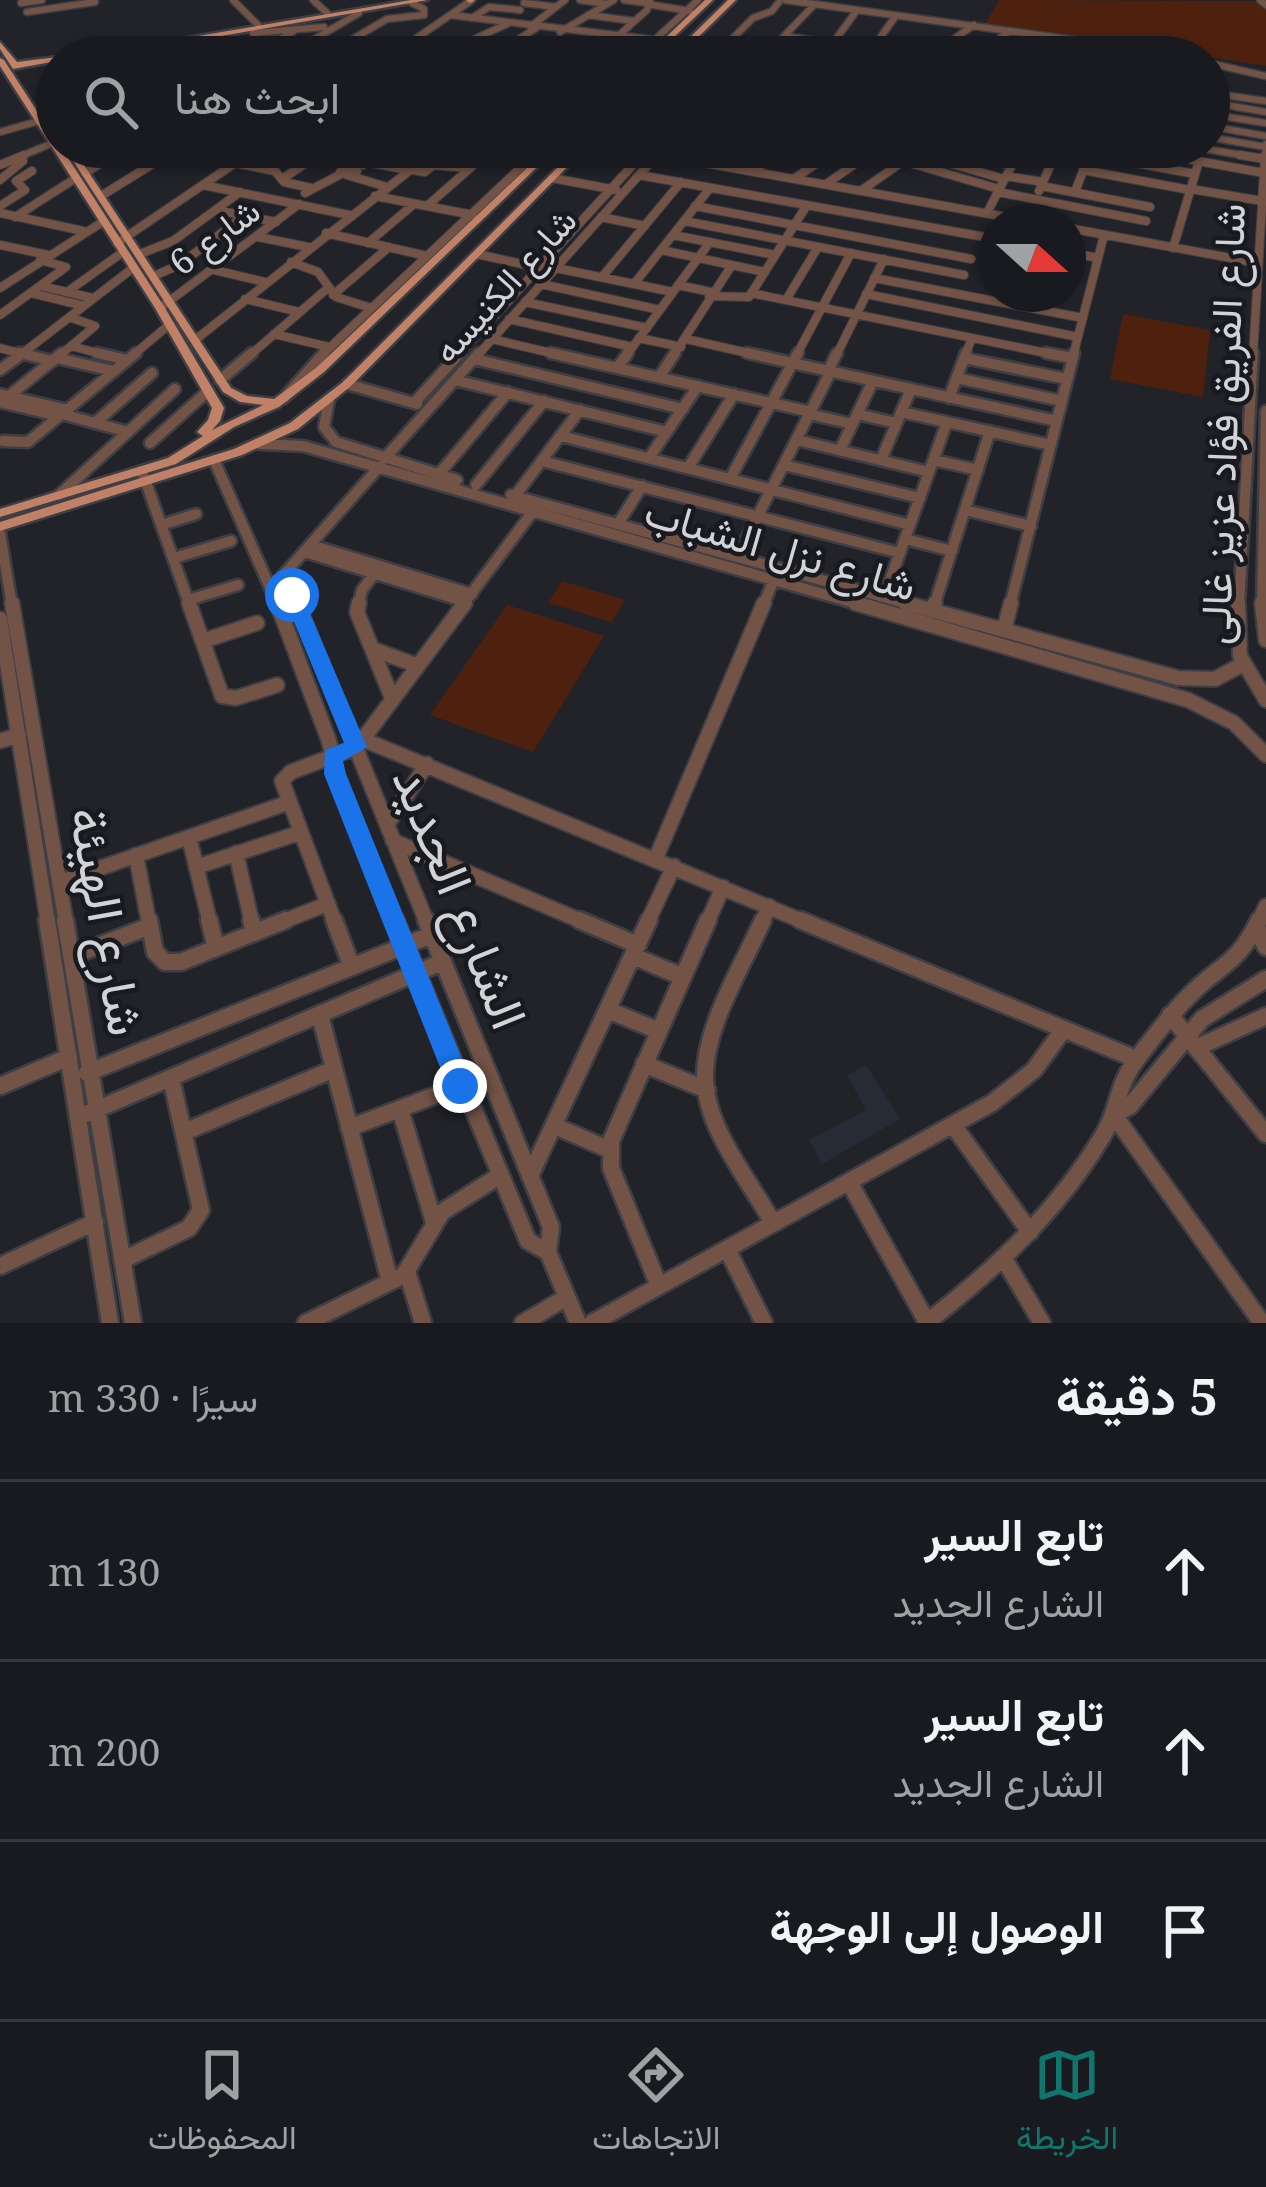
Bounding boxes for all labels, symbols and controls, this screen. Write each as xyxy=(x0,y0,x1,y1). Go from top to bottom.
search box xyxy=(36,36,1230,168)
text: ابحث هنا xyxy=(174,66,340,127)
icon: search xyxy=(78,69,144,135)
street label: شارع 6 xyxy=(159,186,270,287)
street label: شارع الكنيسه xyxy=(421,197,588,374)
street label: شارع الفريق فؤاد عزيز غالى xyxy=(1185,202,1259,646)
north arrow xyxy=(978,204,1086,312)
street label: شارع نزل الشباب xyxy=(638,481,923,615)
route start xyxy=(265,568,319,622)
street label: الشارع الجديد xyxy=(376,756,546,1039)
street label: شارع الهيئة xyxy=(53,801,164,1041)
route end xyxy=(433,1059,487,1113)
text: 5 دقيقة xyxy=(1056,1360,1218,1430)
text: سيرًا · 330 m xyxy=(48,1370,258,1423)
text: تابع السير xyxy=(924,1503,1104,1564)
icon: ahead xyxy=(1152,1538,1218,1604)
text: 130 m xyxy=(48,1544,160,1597)
text: الشارع الجديد xyxy=(892,1575,1104,1628)
text: تابع السير xyxy=(924,1683,1104,1744)
icon: ahead xyxy=(1152,1718,1218,1784)
text: 200 m xyxy=(48,1724,160,1777)
text: الشارع الجديد xyxy=(892,1755,1104,1808)
text: الوصول إلى الوجهة xyxy=(770,1895,1104,1956)
icon: arrive xyxy=(1152,1898,1218,1964)
tab: المحفوظات xyxy=(148,2042,297,2167)
tab: الاتجاهات xyxy=(592,2042,720,2167)
tab: الخريطة xyxy=(1016,2042,1118,2167)

